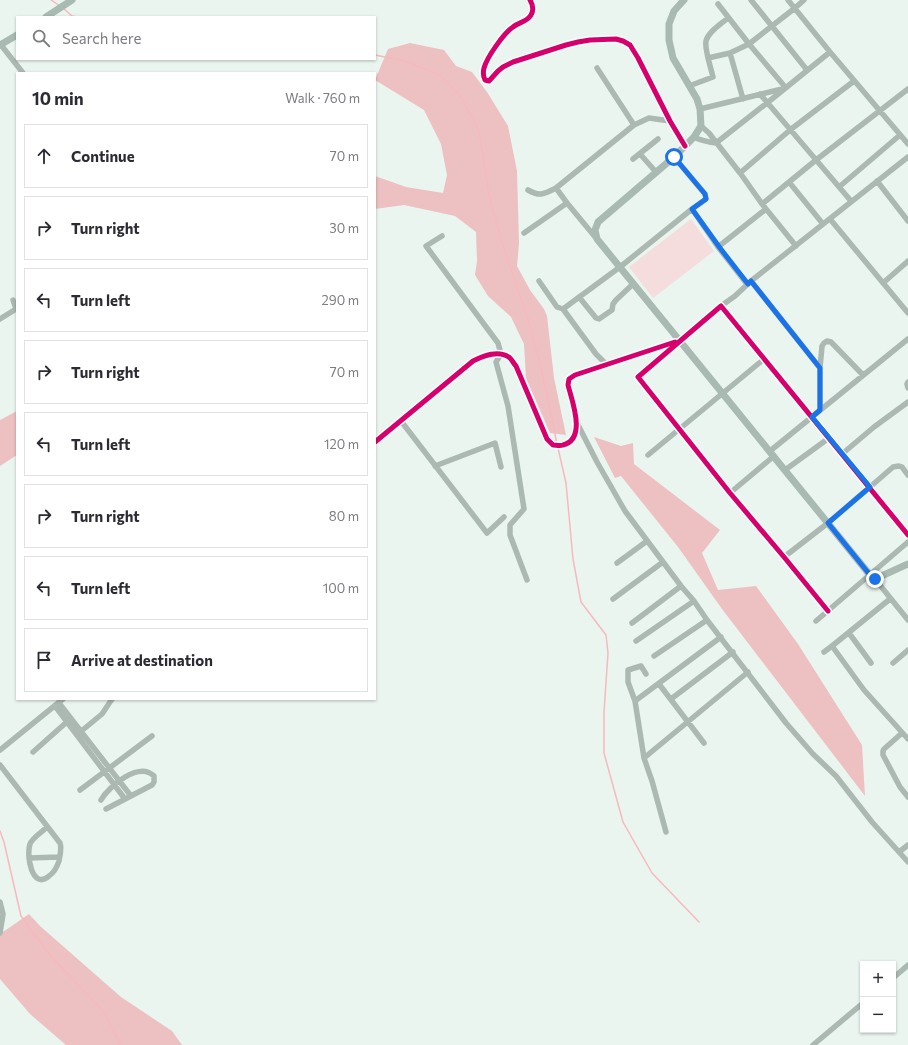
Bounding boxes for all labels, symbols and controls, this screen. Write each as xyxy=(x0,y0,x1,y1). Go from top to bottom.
search box xyxy=(16,16,376,60)
icon: search xyxy=(30,27,52,49)
text: Search here xyxy=(62,29,141,47)
text: 10 min xyxy=(32,88,84,109)
text: Walk · 760 m xyxy=(285,90,360,106)
icon: ahead xyxy=(33,145,55,167)
text: Continue xyxy=(71,147,135,165)
text: 70 m xyxy=(330,148,359,164)
route start xyxy=(665,148,683,166)
icon: right xyxy=(33,217,55,239)
text: Turn right xyxy=(71,219,140,237)
text: 30 m xyxy=(329,220,359,236)
icon: left xyxy=(33,289,55,311)
text: Turn left xyxy=(71,291,130,309)
text: 290 m xyxy=(322,292,359,308)
icon: right xyxy=(33,361,55,383)
text: Turn right xyxy=(71,363,140,381)
text: 70 m xyxy=(330,364,359,380)
icon: left xyxy=(33,433,55,455)
text: Turn left xyxy=(71,435,130,453)
text: 120 m xyxy=(324,436,359,452)
icon: right xyxy=(33,505,55,527)
text: Turn right xyxy=(71,507,140,525)
text: 80 m xyxy=(329,508,359,524)
route end xyxy=(866,570,884,588)
icon: left xyxy=(33,577,55,599)
text: Turn left xyxy=(71,579,130,597)
text: 100 m xyxy=(323,580,359,596)
icon: arrive xyxy=(33,649,55,671)
text: Arrive at destination xyxy=(71,651,213,669)
map controls xyxy=(860,961,896,1033)
button: + xyxy=(860,961,896,997)
button: − xyxy=(860,997,896,1033)

